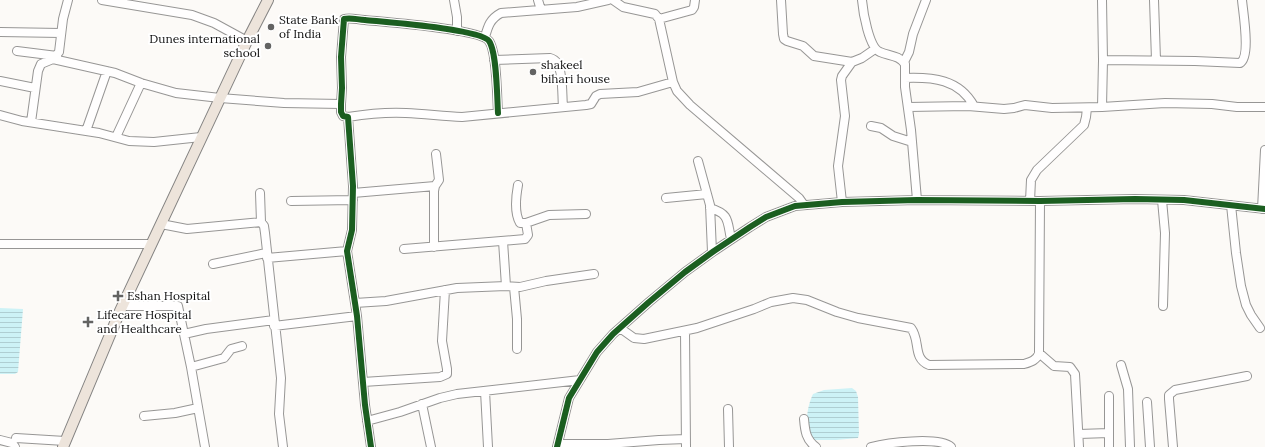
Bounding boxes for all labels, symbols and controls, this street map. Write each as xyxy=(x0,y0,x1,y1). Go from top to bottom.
place label: State Bank of India xyxy=(279,12,339,41)
marker: State Bank of India xyxy=(266,22,276,32)
place label: Dunes international school xyxy=(149,31,260,60)
marker: Dunes international school xyxy=(263,41,273,51)
place label: shakeel bihari house xyxy=(541,57,610,86)
marker: shakeel bihari house xyxy=(528,67,538,77)
place label: Eshan Hospital xyxy=(127,288,210,303)
marker: Eshan Hospital xyxy=(112,290,124,302)
place label: Lifecare Hospital and Healthcare xyxy=(97,307,192,336)
marker: Lifecare Hospital and Healthcare xyxy=(82,316,94,328)

